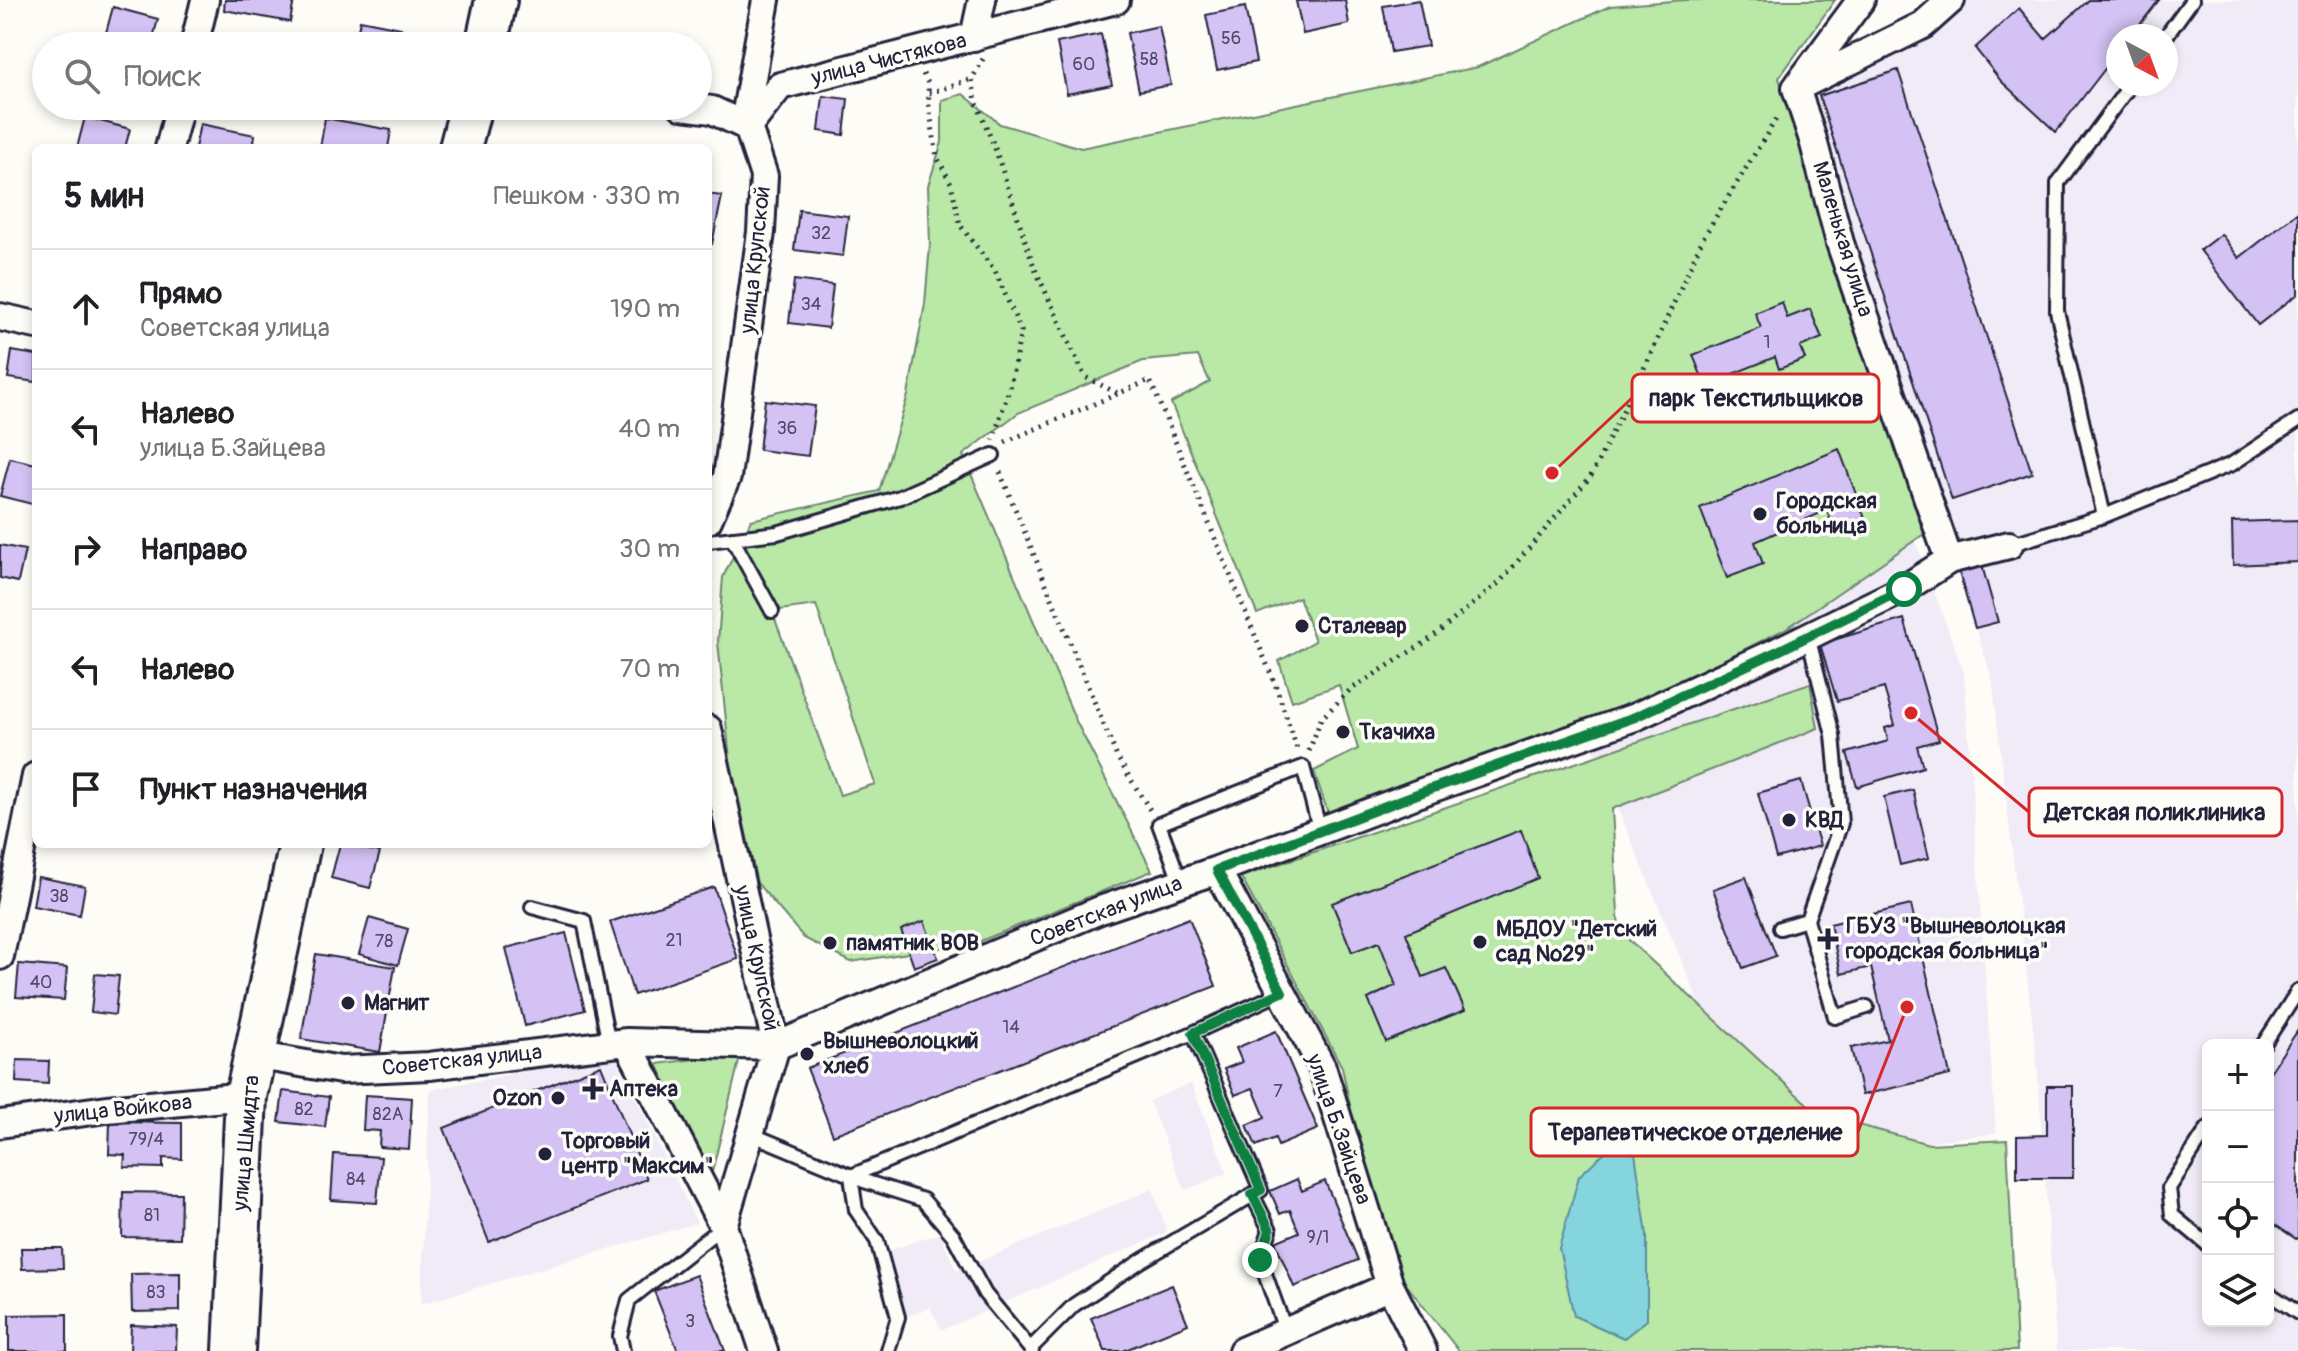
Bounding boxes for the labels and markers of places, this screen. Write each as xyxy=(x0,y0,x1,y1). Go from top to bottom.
callout: парк Текстильщиков xyxy=(1632,374,1879,422)
place label: Городская больница xyxy=(1776,487,1877,540)
marker: Городская больница xyxy=(1751,505,1769,523)
place label: Сталевар xyxy=(1318,612,1407,640)
marker: Сталевар xyxy=(1293,617,1311,635)
place label: Ткачиха xyxy=(1358,718,1435,746)
marker: Ткачиха xyxy=(1334,723,1352,741)
callout: Детская поликлиника xyxy=(2029,788,2282,836)
place label: КВД xyxy=(1805,806,1844,834)
marker: КВД xyxy=(1780,811,1798,829)
place label: ГБУЗ "Вышневолоцкая городская больница" xyxy=(1845,912,2066,965)
place label: МБДОУ "Детский сад №29" xyxy=(1495,915,1657,968)
marker: ГБУЗ "Вышневолоцкая городская больница" xyxy=(1817,928,1839,950)
place label: памятник ВОВ xyxy=(846,929,979,957)
marker: МБДОУ "Детский сад №29" xyxy=(1471,933,1489,951)
marker: памятник ВОВ xyxy=(821,934,839,952)
place label: Магнит xyxy=(364,989,430,1017)
marker: Магнит xyxy=(339,994,357,1012)
place label: Вышневолоцкий хлеб xyxy=(822,1027,979,1080)
marker: Вышневолоцкий хлеб xyxy=(798,1045,816,1063)
place label: Аптека xyxy=(609,1075,678,1103)
marker: Аптека xyxy=(584,1080,602,1098)
place label: Ozon xyxy=(493,1084,542,1112)
marker: Ozon xyxy=(549,1089,567,1107)
callout: Терапевтическое отделение xyxy=(1531,1108,1858,1156)
place label: Торговый центр "Максим" xyxy=(560,1127,714,1180)
marker: Торговый центр "Максим" xyxy=(536,1145,554,1163)

